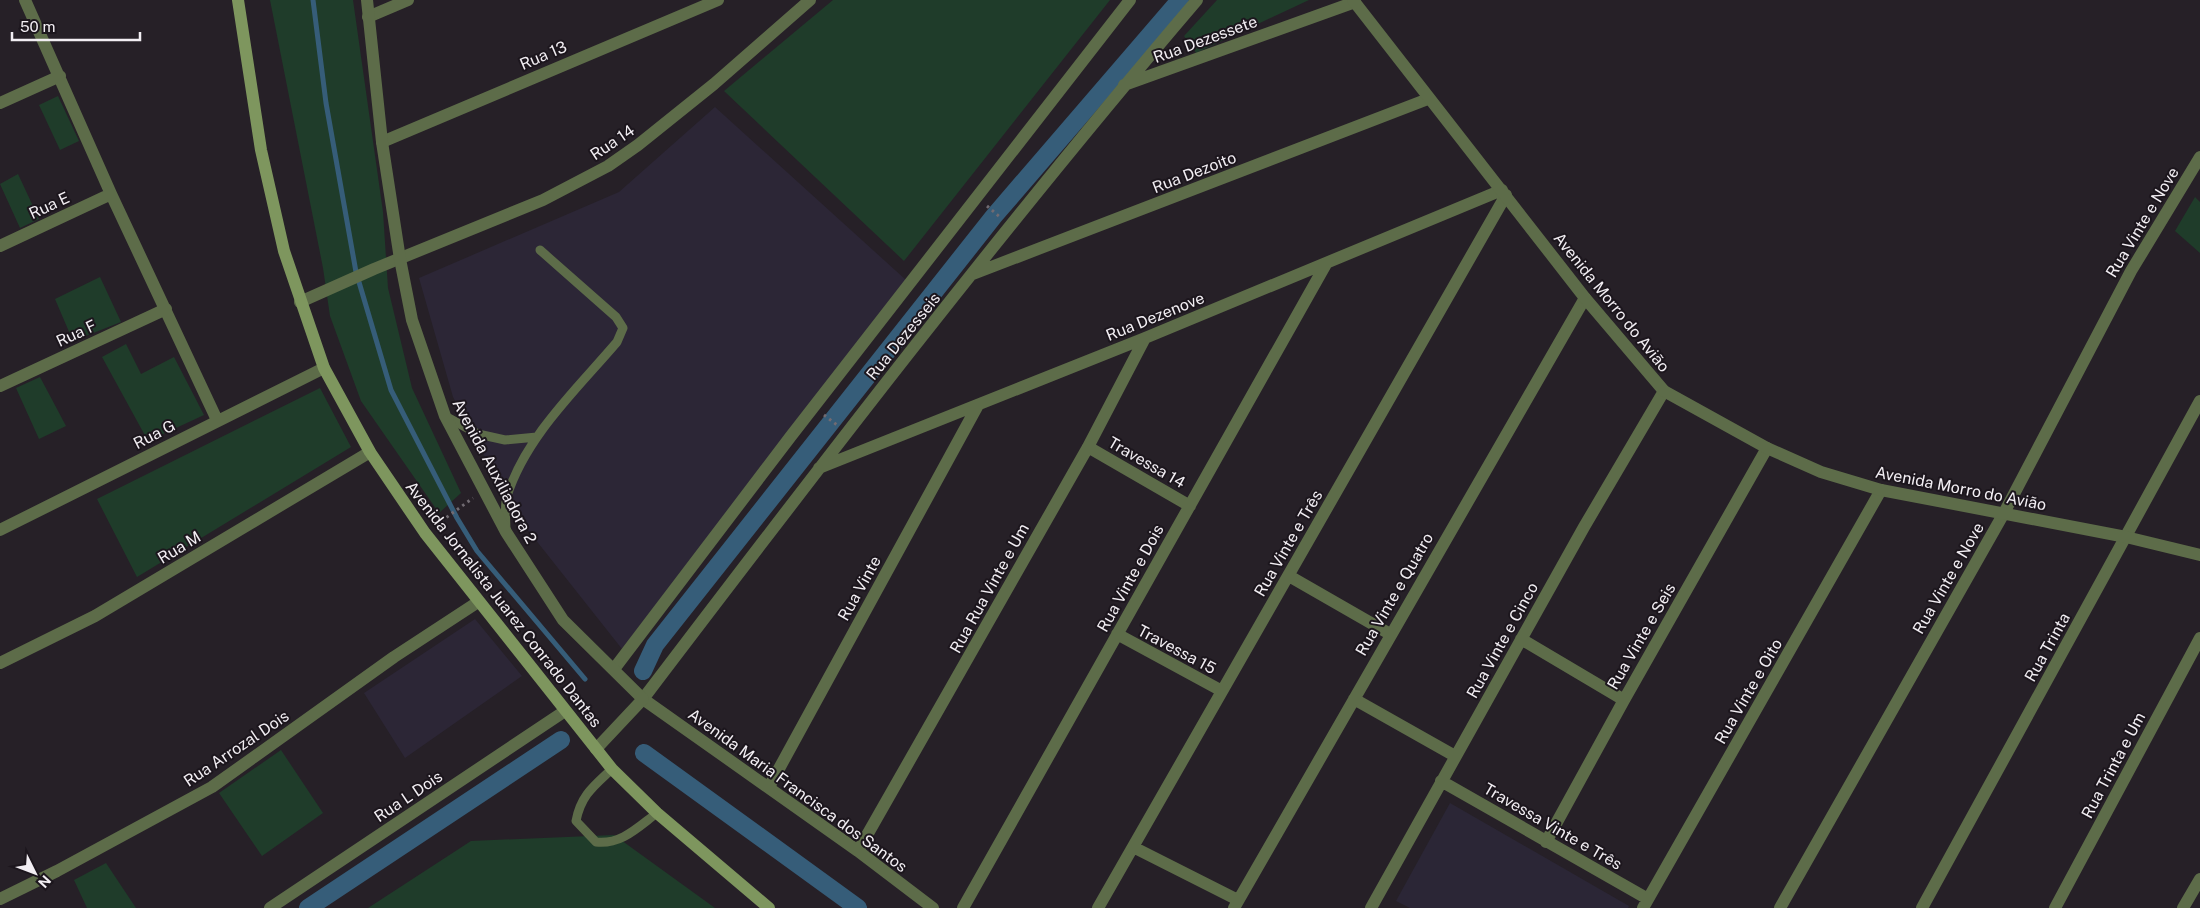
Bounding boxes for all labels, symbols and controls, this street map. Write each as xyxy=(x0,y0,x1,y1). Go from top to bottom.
scale bar xyxy=(12,10,140,42)
street label: Rua Dezessete xyxy=(1151,12,1260,67)
text: 50 m xyxy=(20,18,55,35)
street label: Rua 13 xyxy=(517,37,570,74)
street label: Rua 14 xyxy=(587,121,638,164)
street label: Rua Dezoito xyxy=(1150,148,1239,197)
street label: Rua Vinte e Nove xyxy=(2102,164,2183,281)
street label: Rua E xyxy=(26,188,73,223)
street label: Avenida Morro do Avião xyxy=(1550,229,1674,376)
street label: Rua Dezenove xyxy=(1103,288,1207,345)
street label: Rua Dezesseis xyxy=(862,289,944,384)
street label: Rua F xyxy=(53,316,99,351)
street label: Avenida Auxiliadora 2 xyxy=(448,396,541,547)
street label: Rua G xyxy=(130,416,178,453)
street label: Travessa 14 xyxy=(1105,433,1189,492)
street label: Avenida Morro do Avião xyxy=(1874,463,2048,514)
street label: Avenida Jornalista Juarez Conrado Dantas xyxy=(402,477,606,731)
street label: Rua Vinte e Três xyxy=(1250,487,1327,600)
street label: Rua Vinte e Nove xyxy=(1909,519,1988,637)
street label: Rua Rua Vinte e Um xyxy=(946,520,1033,656)
street label: Rua Vinte e Dois xyxy=(1093,521,1168,635)
street label: Rua M xyxy=(154,527,204,568)
street label: Rua Vinte e Quatro xyxy=(1352,529,1437,659)
street label: Rua Vinte xyxy=(834,553,885,624)
street label: Rua Vinte e Cinco xyxy=(1463,579,1542,702)
street label: Rua Vinte e Seis xyxy=(1603,580,1680,693)
street label: Rua Trinta xyxy=(2021,609,2074,685)
street label: Travessa 15 xyxy=(1134,621,1219,678)
street label: Rua Vinte e Oito xyxy=(1711,635,1786,747)
street label: Avenida Maria Francisca dos Santos xyxy=(685,705,911,876)
street label: Rua Arrozal Dois xyxy=(180,706,293,791)
street label: Rua Trinta e Um xyxy=(2077,709,2149,822)
street label: Rua L Dois xyxy=(371,767,446,826)
street label: Travessa Vinte e Três xyxy=(1480,779,1625,874)
north arrow xyxy=(10,848,60,898)
text: N xyxy=(35,872,54,891)

